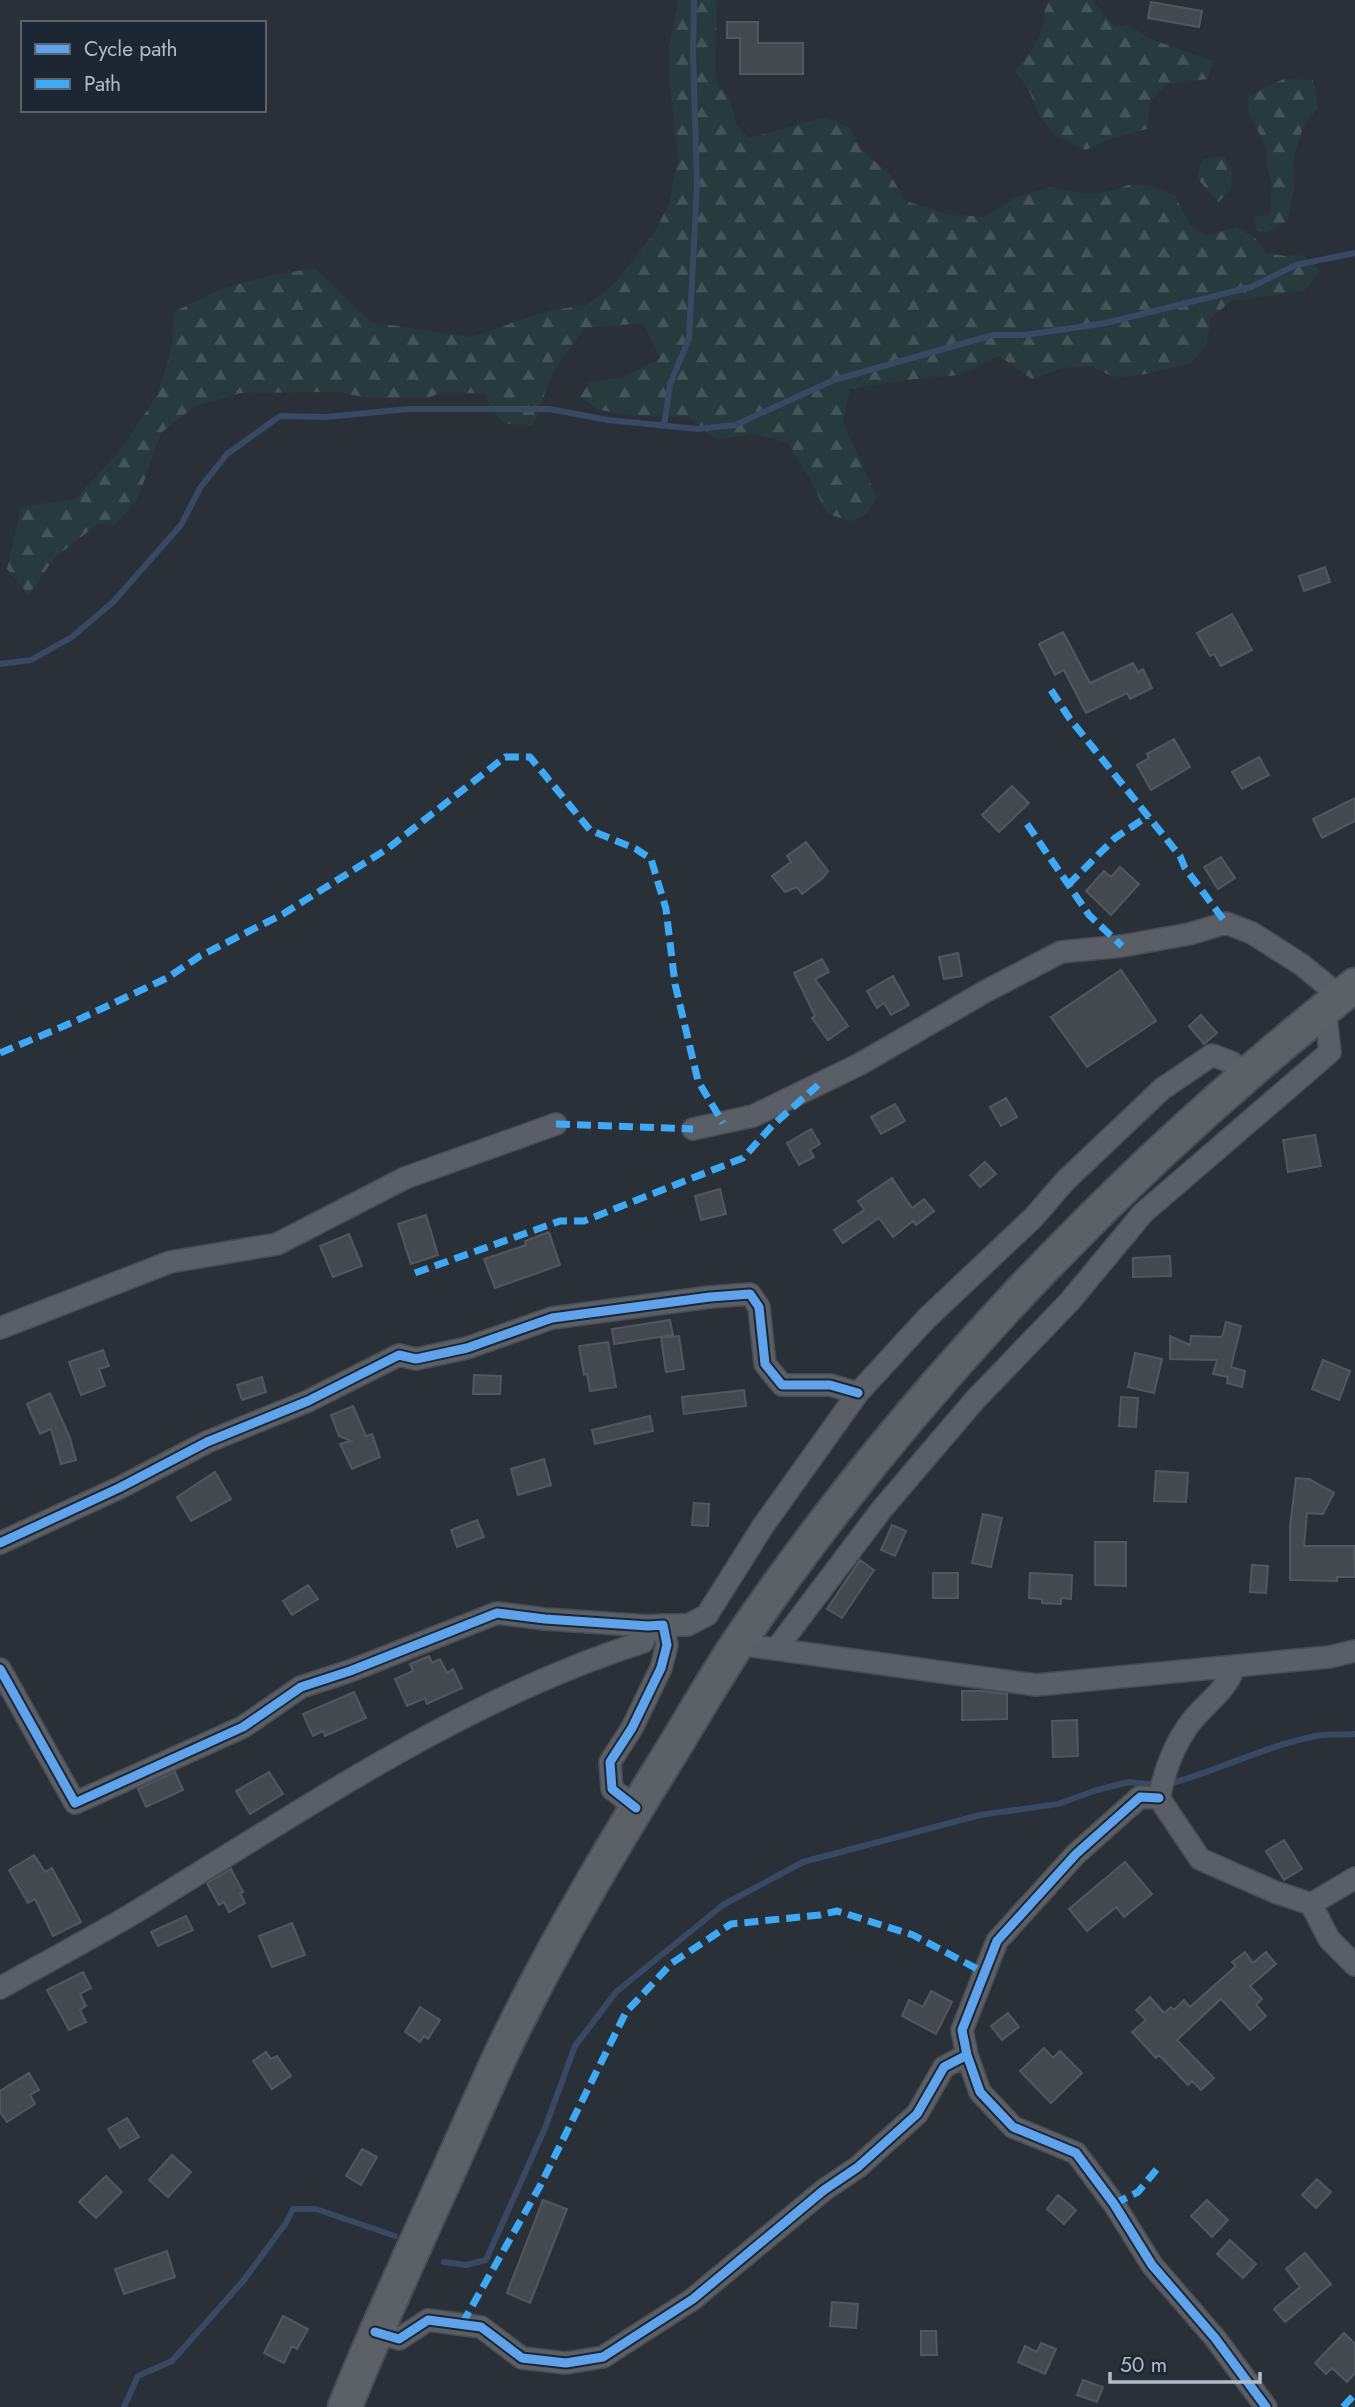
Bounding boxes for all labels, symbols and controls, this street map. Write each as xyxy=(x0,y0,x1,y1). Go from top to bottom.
legend xyxy=(21,21,266,112)
text: Cycle path xyxy=(84,34,177,64)
text: Path xyxy=(84,69,121,99)
scale bar xyxy=(1110,2340,1260,2384)
text: 50 m xyxy=(1120,2350,1167,2380)

